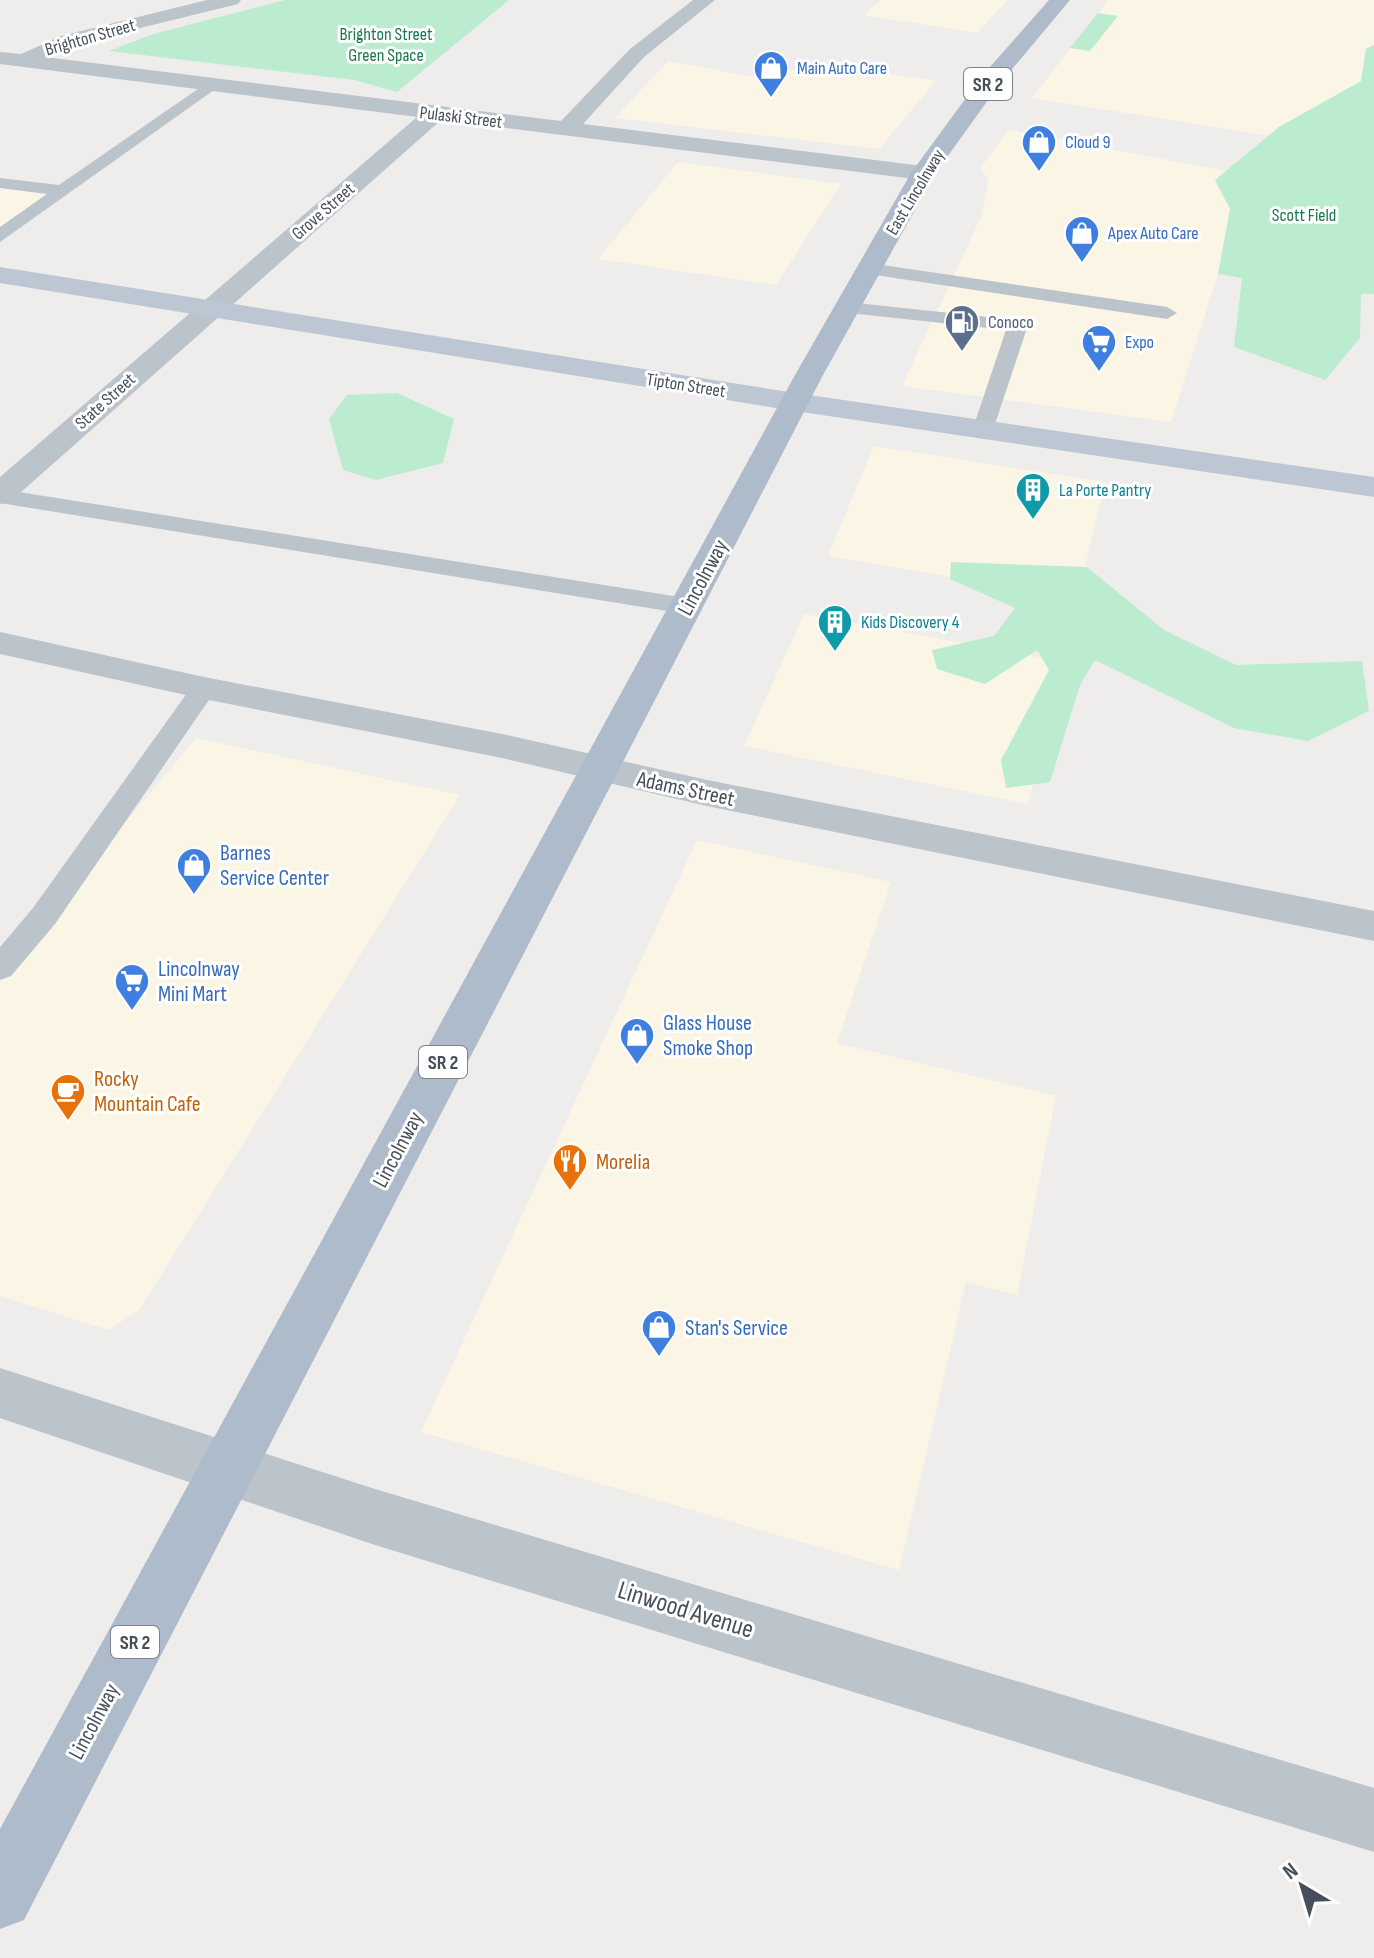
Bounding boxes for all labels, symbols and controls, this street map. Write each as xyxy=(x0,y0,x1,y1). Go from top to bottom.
street label: Brighton Street xyxy=(43,14,138,60)
park label: Brighton Street Green Space xyxy=(340,24,433,66)
shop icon: Main Auto Care xyxy=(752,49,790,99)
place label: Main Auto Care xyxy=(797,58,887,79)
road number: SR 2 xyxy=(964,68,1012,100)
street label: Pulaski Street xyxy=(418,102,504,133)
shop icon: Cloud 9 xyxy=(1020,123,1058,173)
place label: Cloud 9 xyxy=(1065,132,1110,153)
street label: East Lincolnway xyxy=(882,146,949,239)
street label: Grove Street xyxy=(288,178,359,244)
park label: Scott Field xyxy=(1272,205,1336,226)
shop icon: Apex Auto Care xyxy=(1063,214,1101,264)
place label: Apex Auto Care xyxy=(1107,223,1199,244)
fuel station icon: Conoco xyxy=(943,303,981,353)
place label: Conoco xyxy=(988,312,1034,333)
supermarket icon: Expo xyxy=(1080,323,1118,373)
place label: Expo xyxy=(1125,332,1154,353)
street label: State Street xyxy=(71,369,140,434)
street label: Tipton Street xyxy=(645,369,727,402)
building icon: La Porte Pantry xyxy=(1014,471,1052,521)
place label: La Porte Pantry xyxy=(1059,480,1151,501)
street label: Lincolnway xyxy=(672,535,735,620)
building icon: Kids Discovery 4 xyxy=(816,603,854,653)
place label: Kids Discovery 4 xyxy=(861,612,960,633)
street label: Adams Street xyxy=(634,766,737,813)
place label: Barnes Service Center xyxy=(220,840,329,892)
shop icon: Barnes Service Center xyxy=(175,846,213,896)
place label: Lincolnway Mini Mart xyxy=(158,956,240,1008)
supermarket icon: Lincolnway Mini Mart xyxy=(113,962,151,1012)
place label: Glass House Smoke Shop xyxy=(663,1010,753,1062)
shop icon: Glass House Smoke Shop xyxy=(618,1016,656,1066)
road number: SR 2 xyxy=(419,1046,467,1078)
place label: Rocky Mountain Cafe xyxy=(94,1066,201,1118)
cafe icon: Rocky Mountain Cafe xyxy=(49,1072,87,1122)
street label: Lincolnway xyxy=(367,1107,430,1192)
restaurant icon: Morelia xyxy=(551,1142,589,1192)
place label: Morelia xyxy=(596,1149,650,1176)
shop icon: Stan's Service xyxy=(640,1308,678,1358)
place label: Stan's Service xyxy=(685,1315,788,1342)
street label: Linwood Avenue xyxy=(614,1575,757,1646)
road number: SR 2 xyxy=(111,1626,159,1658)
street label: Lincolnway xyxy=(63,1679,126,1764)
north arrow xyxy=(1262,1846,1342,1926)
text: N xyxy=(1278,1857,1304,1886)

